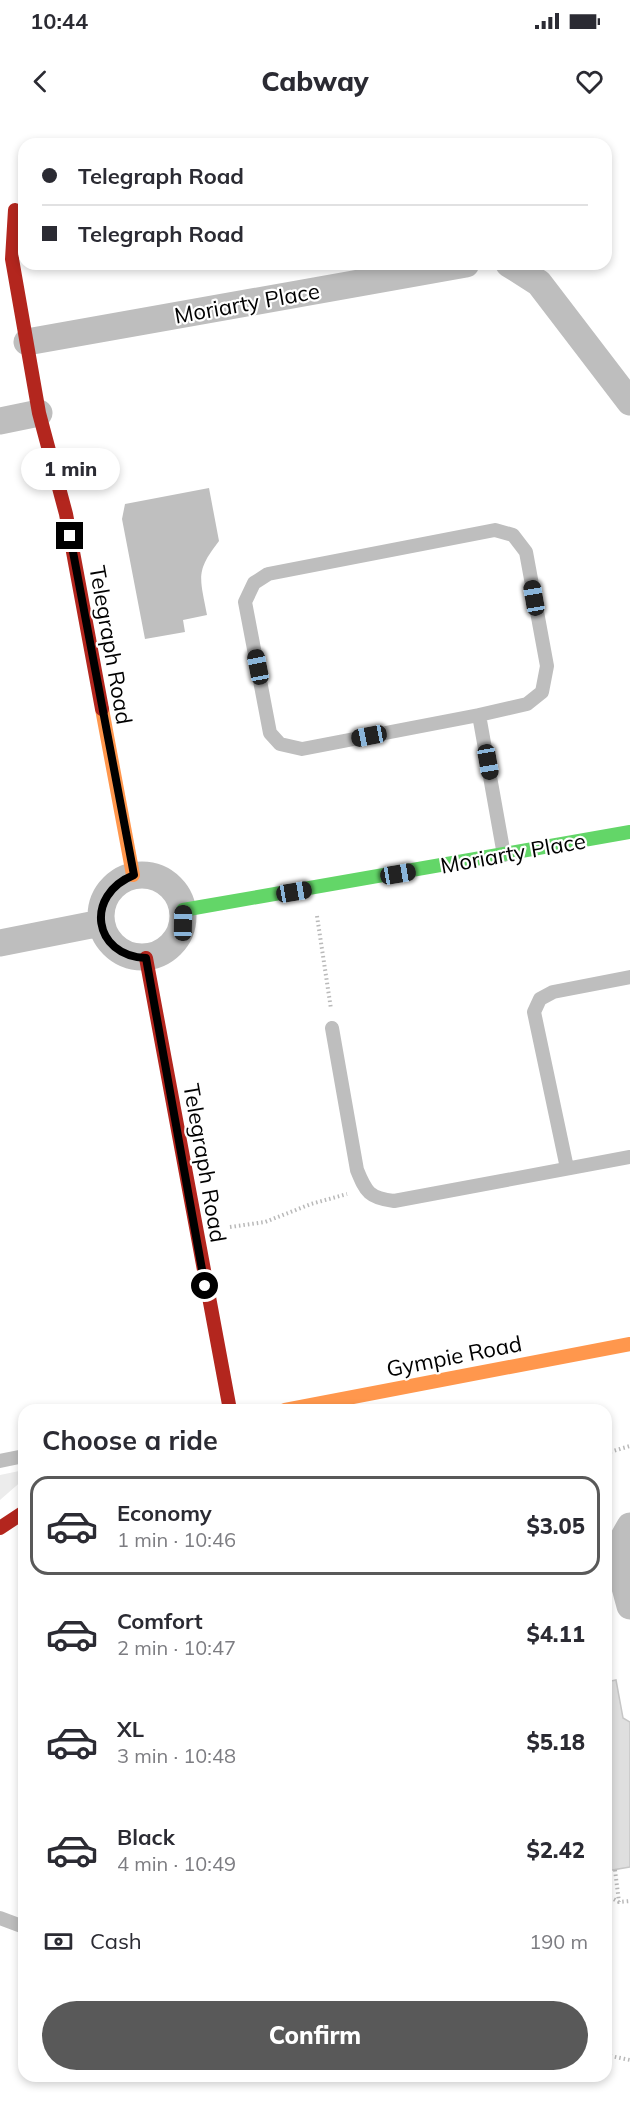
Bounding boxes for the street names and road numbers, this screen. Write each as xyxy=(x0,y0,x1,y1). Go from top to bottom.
street label: Moriarty Place xyxy=(172,276,322,330)
street label: Telegraph Road xyxy=(83,563,139,727)
street label: Moriarty Place xyxy=(438,826,588,880)
street label: Telegraph Road xyxy=(177,1081,233,1245)
street label: Gympie Road xyxy=(384,1329,524,1383)

